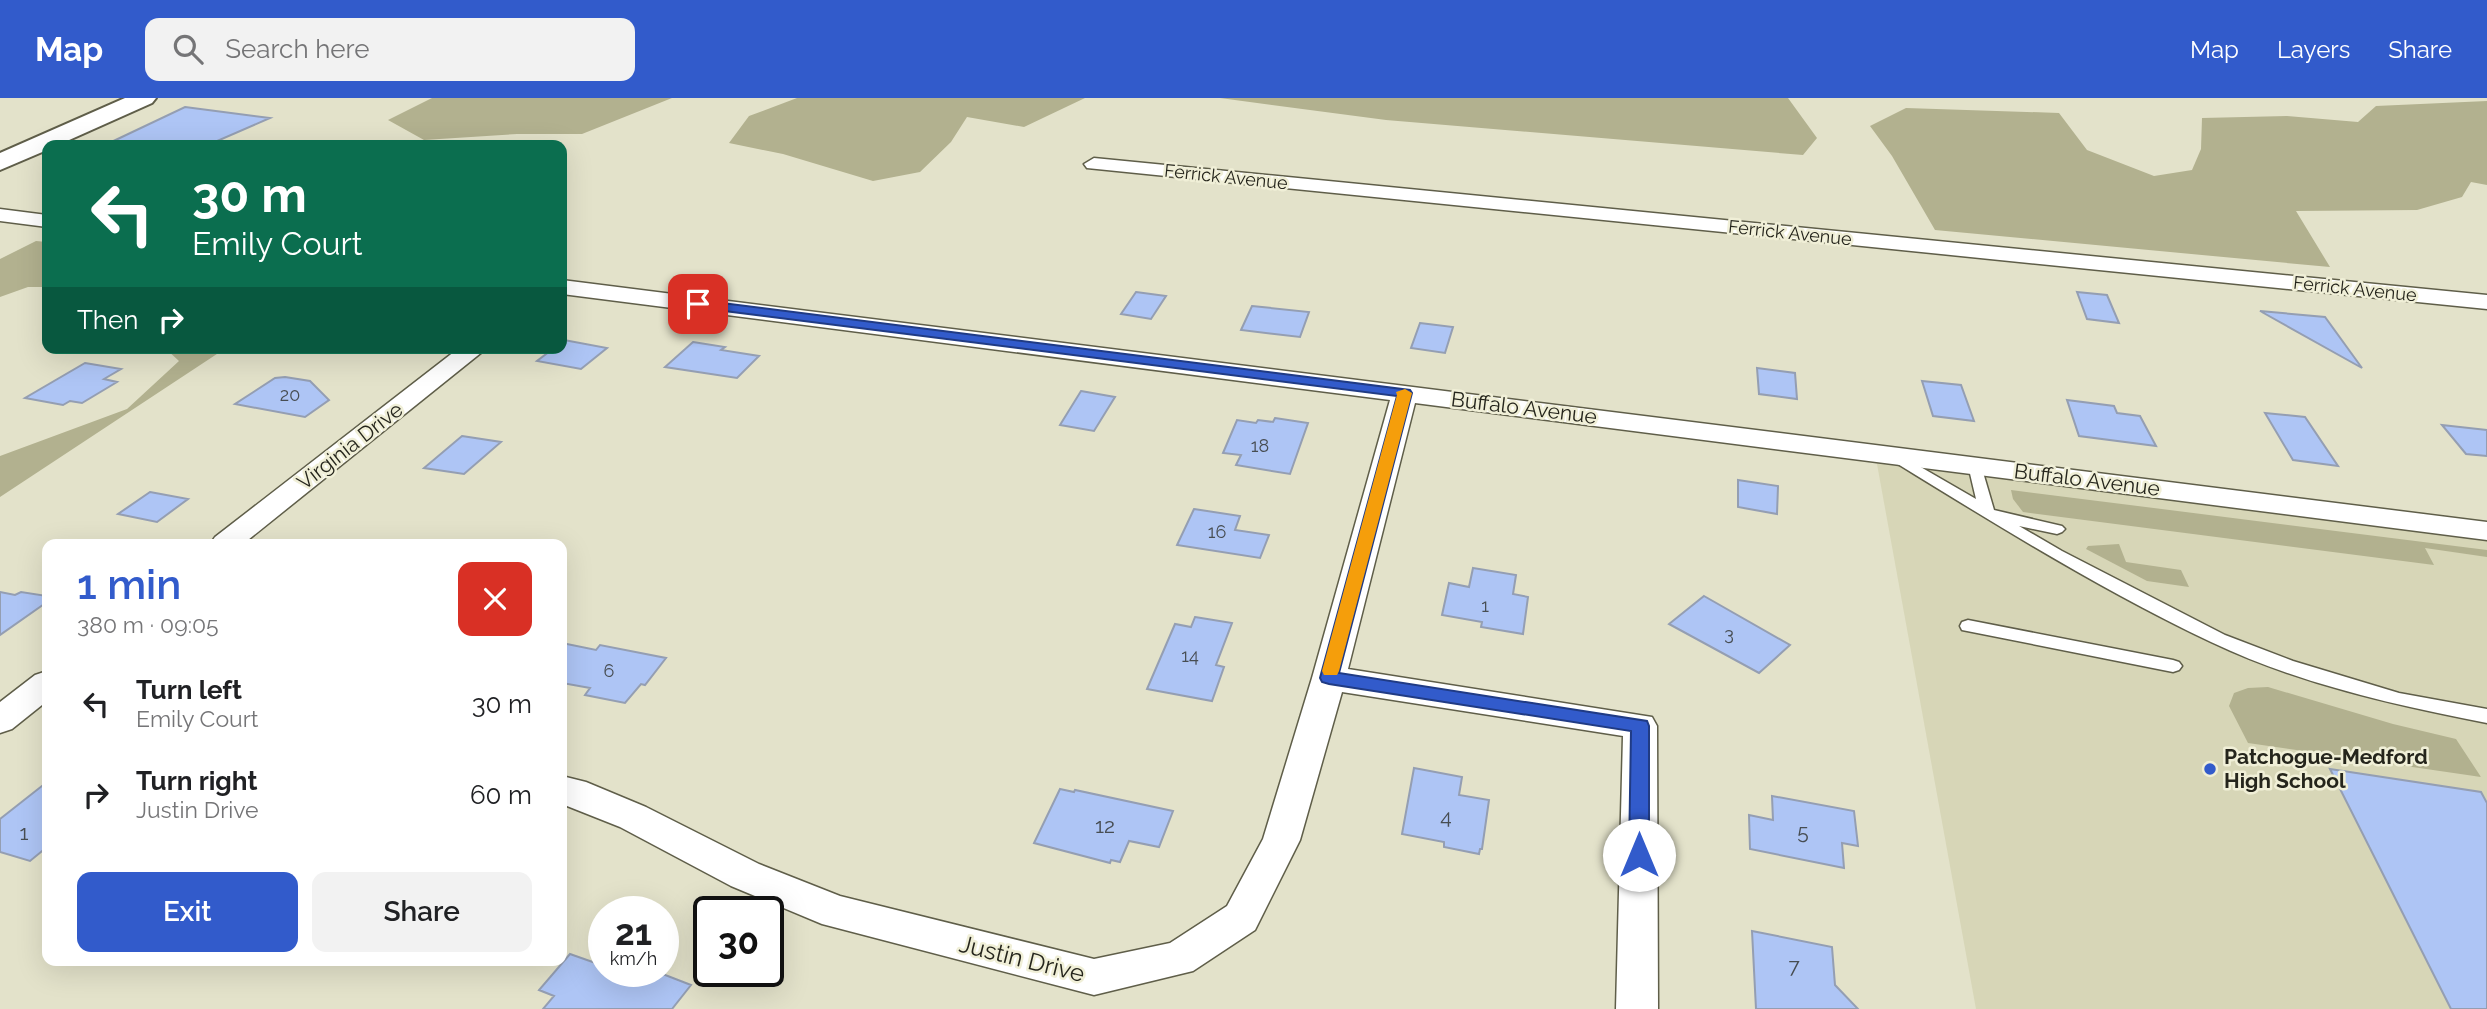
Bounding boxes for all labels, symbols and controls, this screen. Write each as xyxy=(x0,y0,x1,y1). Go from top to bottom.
search box xyxy=(145,18,635,81)
text: Map xyxy=(35,30,103,69)
icon: search xyxy=(169,30,207,68)
text: Search here xyxy=(225,34,370,64)
text: Map xyxy=(2190,35,2239,64)
text: Layers xyxy=(2277,35,2350,64)
text: Share xyxy=(2388,35,2452,64)
street label: Ferrick Avenue xyxy=(1163,160,1289,193)
text: 30 m xyxy=(192,166,307,223)
icon: left xyxy=(77,168,168,259)
street label: Ferrick Avenue xyxy=(1727,216,1853,249)
text: Emily Court xyxy=(192,225,362,262)
street label: Ferrick Avenue xyxy=(2292,272,2418,305)
pin xyxy=(668,274,728,334)
icon: arrive xyxy=(679,285,717,323)
icon: right xyxy=(152,301,190,339)
text: Then xyxy=(77,305,138,335)
house number: 20 xyxy=(280,384,300,405)
street label: Buffalo Avenue xyxy=(1450,386,1598,429)
street label: Virginia Drive xyxy=(292,397,408,495)
house number: 18 xyxy=(1251,435,1269,456)
street label: Buffalo Avenue xyxy=(2013,458,2161,501)
house number: 16 xyxy=(1208,521,1226,542)
text: 1 min xyxy=(77,560,181,609)
button: close xyxy=(458,562,532,636)
house number: 1 xyxy=(1481,595,1489,616)
text: 380 m · 09:05 xyxy=(77,611,219,638)
house number: 3 xyxy=(1724,623,1734,644)
house number: 14 xyxy=(1181,645,1199,666)
house number: 6 xyxy=(604,660,615,681)
text: Turn left xyxy=(136,675,242,705)
icon: left xyxy=(77,685,115,723)
text: 30 m xyxy=(472,689,532,719)
text: Emily Court xyxy=(136,705,259,732)
place label: Patchogue-Medford High School xyxy=(2224,744,2428,793)
marker: Patchogue-Medford High School xyxy=(2202,761,2218,777)
text: Turn right xyxy=(136,766,257,796)
icon: right xyxy=(77,776,115,814)
text: 60 m xyxy=(470,780,532,810)
text: Justin Drive xyxy=(136,796,259,823)
house number: 4 xyxy=(1440,804,1452,829)
house number: 12 xyxy=(1095,813,1115,838)
position arrow xyxy=(1602,818,1676,892)
house number: 5 xyxy=(1797,819,1809,844)
house number: 1 xyxy=(20,820,29,845)
button: Exit xyxy=(77,872,298,952)
button: Share xyxy=(312,872,532,952)
speed limit sign: 30 xyxy=(693,896,784,987)
text: 21 xyxy=(615,912,652,953)
street label: Justin Drive xyxy=(957,929,1088,988)
text: km/h xyxy=(610,948,657,969)
house number: 7 xyxy=(1788,953,1800,978)

